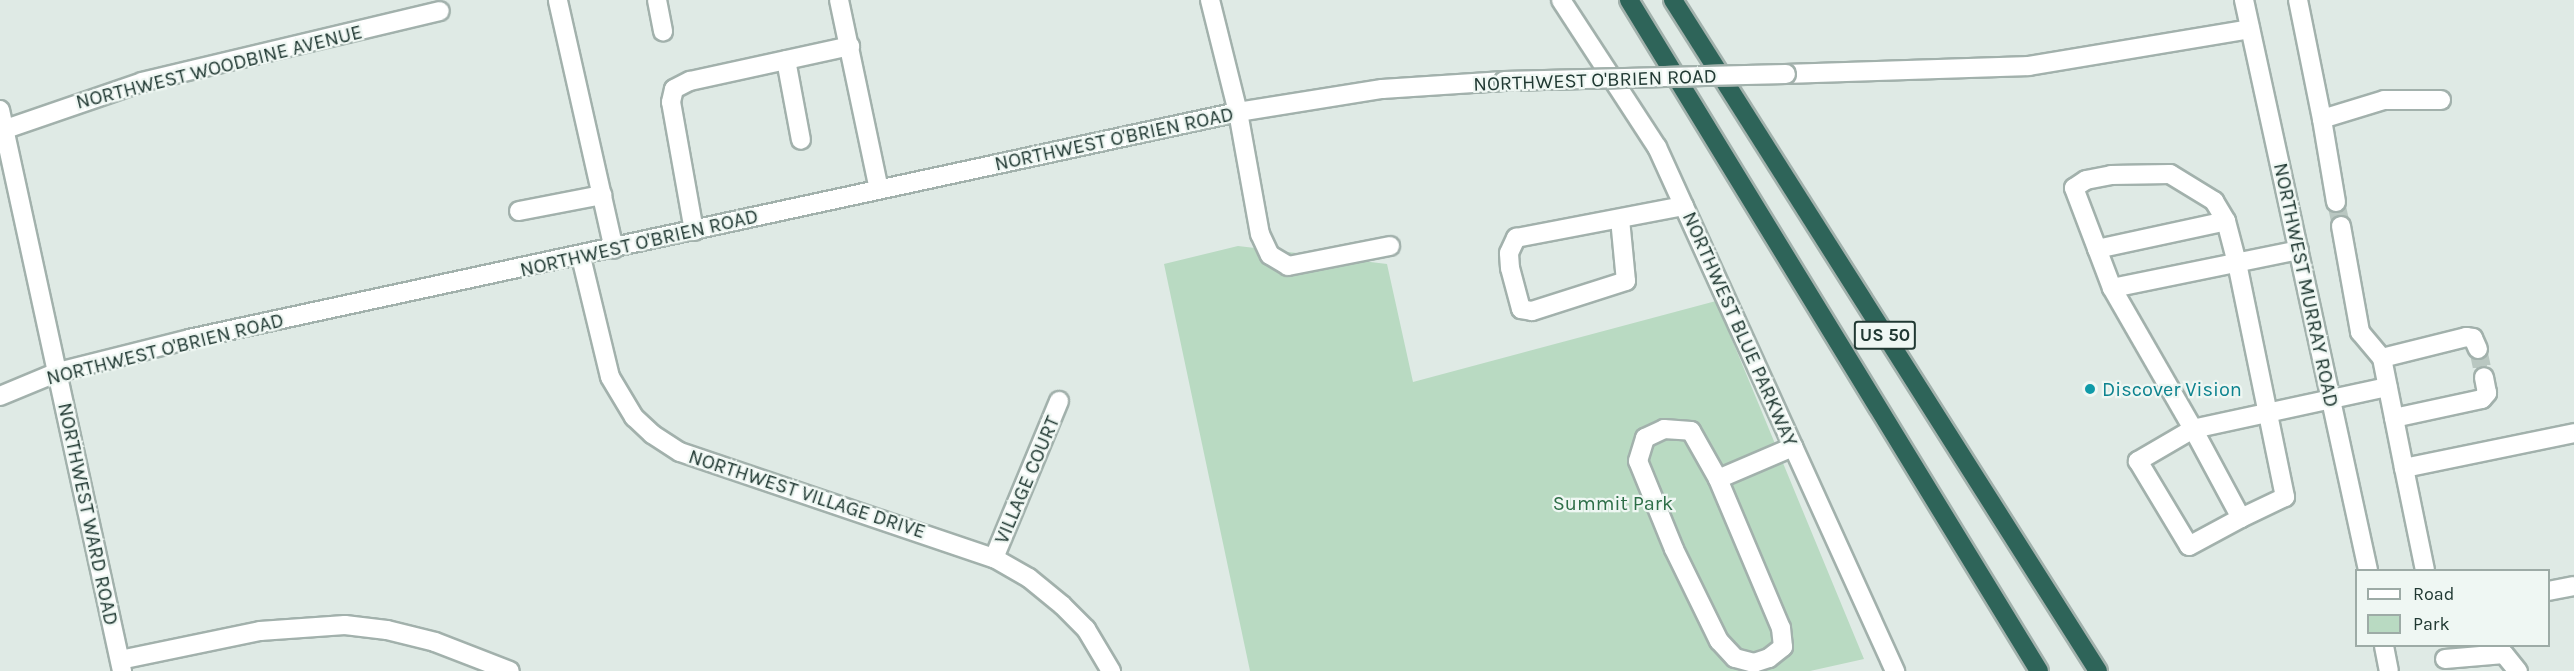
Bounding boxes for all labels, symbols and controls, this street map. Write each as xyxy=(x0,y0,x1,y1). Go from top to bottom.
street label: NORTHWEST WOODBINE AVENUE xyxy=(73,20,365,114)
street label: NORTHWEST O'BRIEN ROAD xyxy=(1473,64,1717,96)
street label: NORTHWEST O'BRIEN ROAD xyxy=(992,102,1236,176)
street label: NORTHWEST MURRAY ROAD xyxy=(2268,161,2344,409)
street label: NORTHWEST O'BRIEN ROAD xyxy=(518,204,760,282)
street label: NORTHWEST BLUE PARKWAY xyxy=(1677,208,1803,450)
street label: NORTHWEST O'BRIEN ROAD xyxy=(44,308,286,390)
road number: US 50 xyxy=(1854,320,1916,350)
place label: Discover Vision xyxy=(2102,377,2242,401)
marker: Discover Vision xyxy=(2083,382,2097,396)
street label: NORTHWEST WARD ROAD xyxy=(53,401,123,627)
street label: VILLAGE COURT xyxy=(989,413,1065,547)
street label: NORTHWEST VILLAGE DRIVE xyxy=(686,444,928,544)
park label: Summit Park xyxy=(1553,491,1673,515)
legend xyxy=(2355,569,2550,647)
text: Road xyxy=(2413,583,2454,605)
text: Park xyxy=(2413,613,2450,635)

